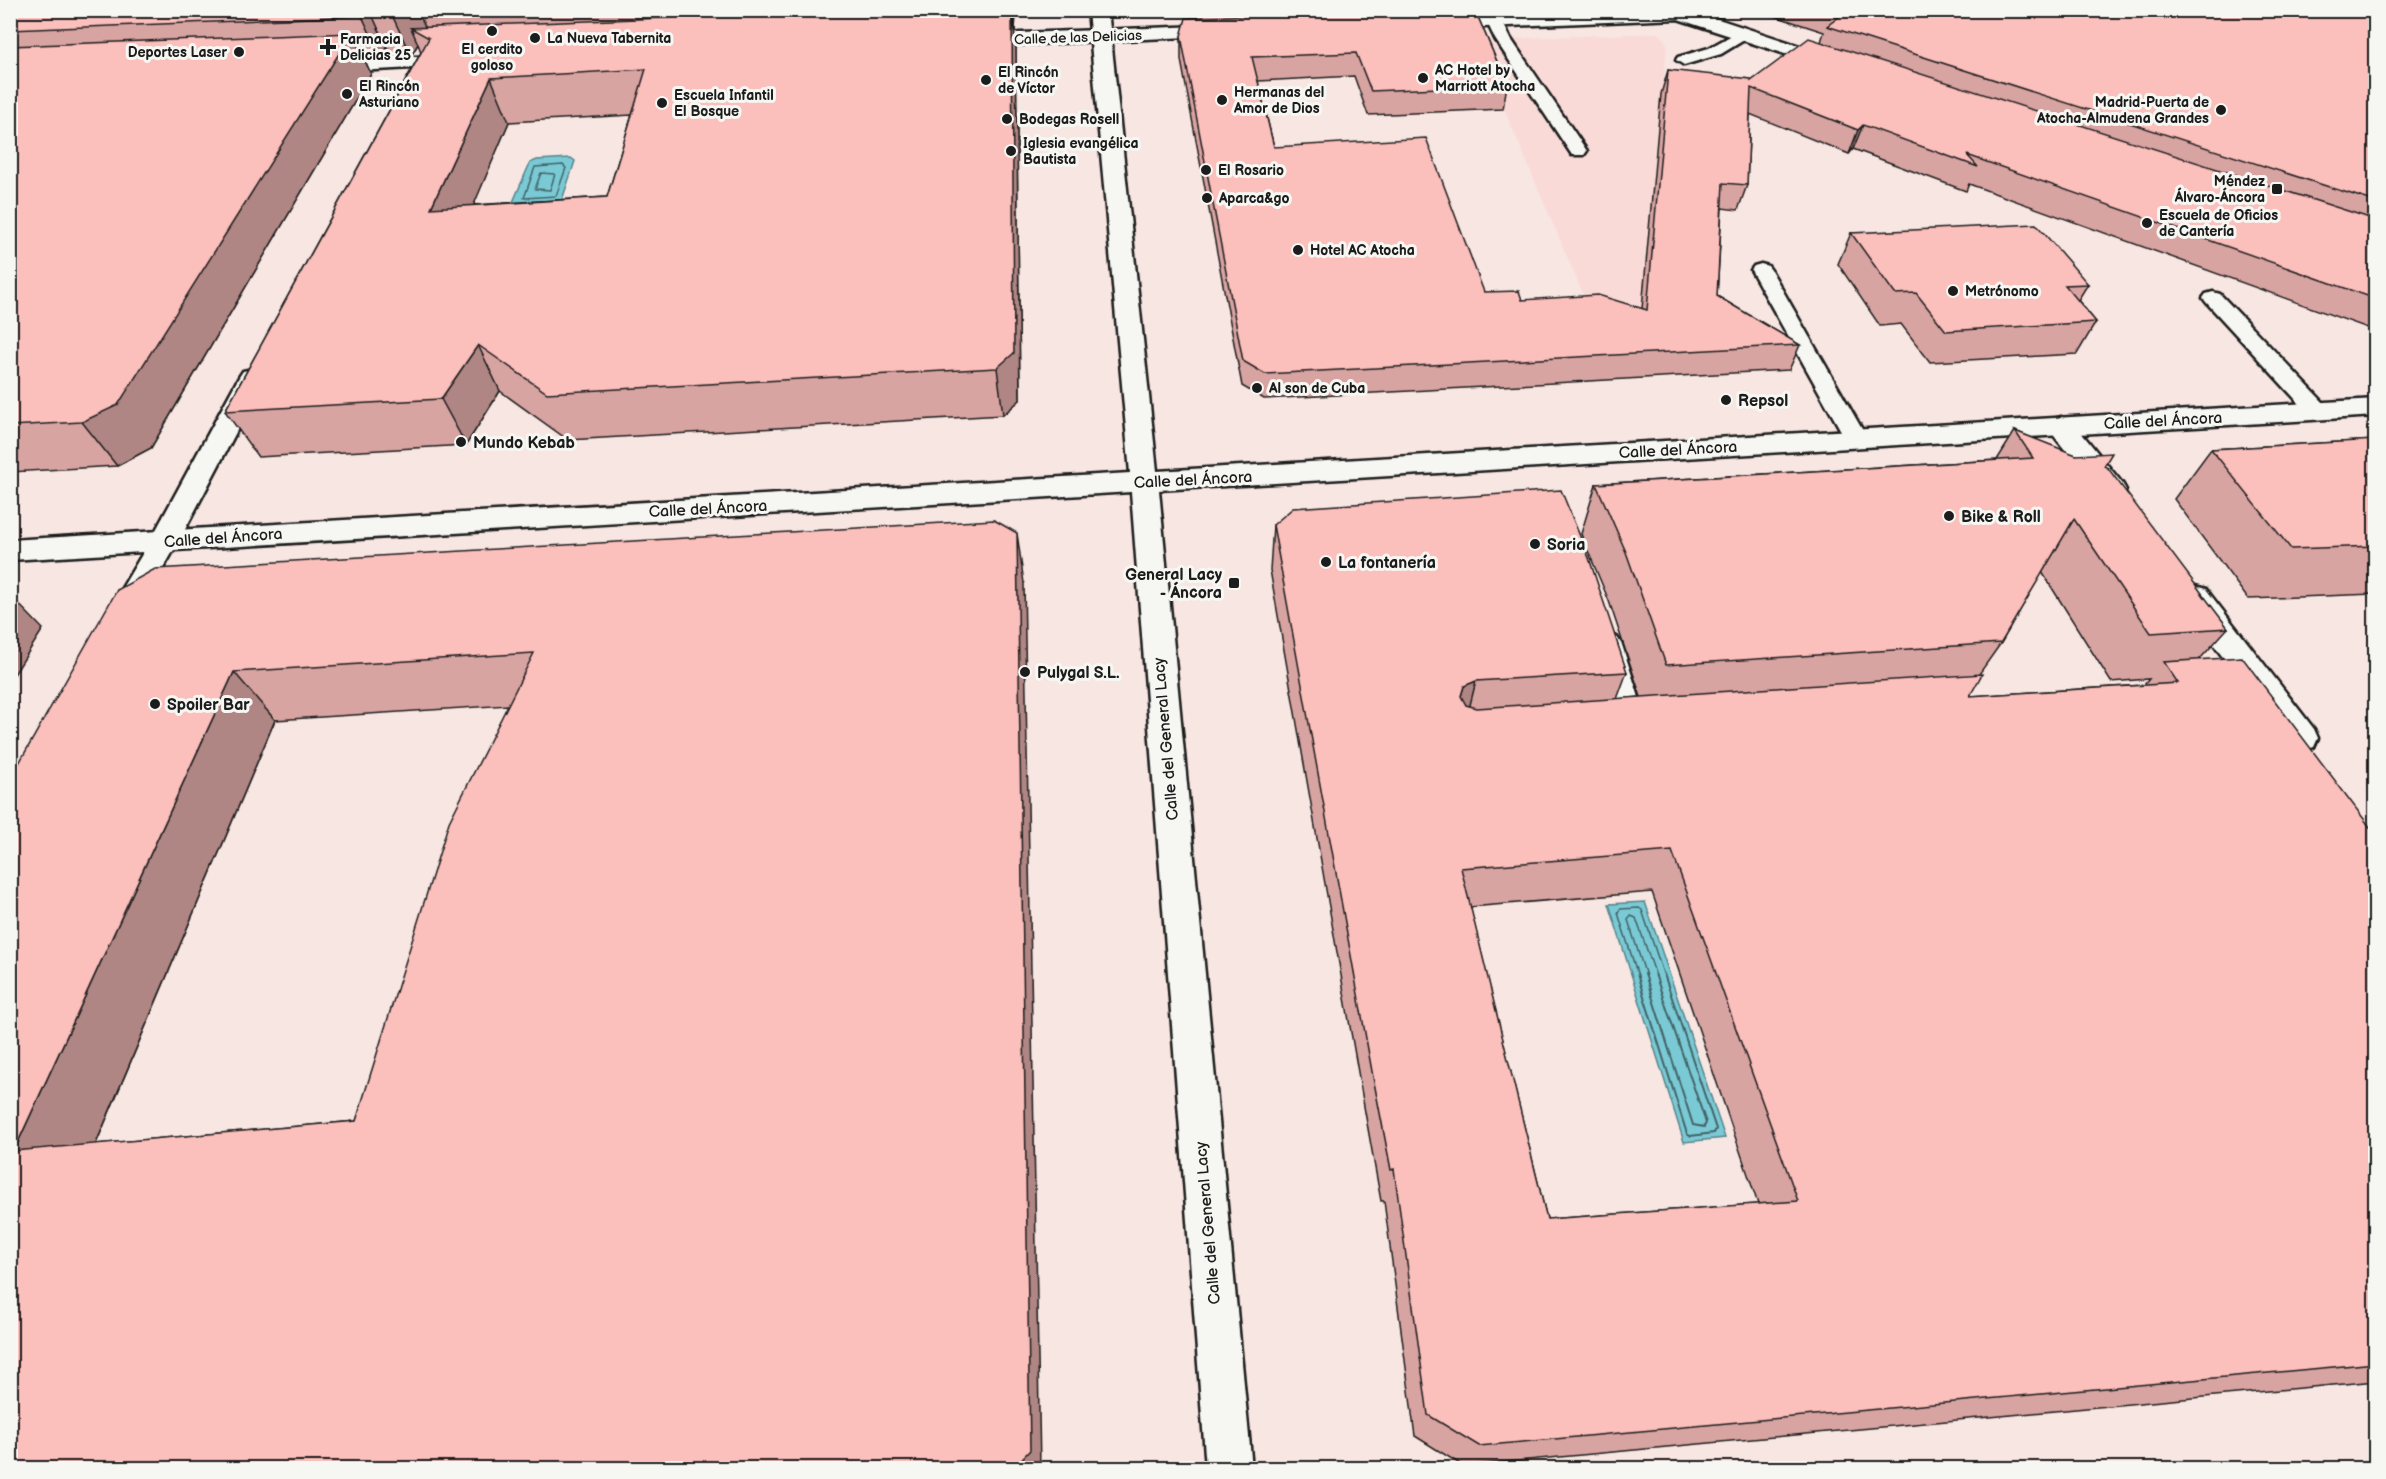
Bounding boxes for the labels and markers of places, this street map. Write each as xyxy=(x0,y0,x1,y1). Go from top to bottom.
marker: El cerdito goloso xyxy=(485,24,499,38)
place label: La Nueva Tabernita xyxy=(547,30,671,47)
place label: Farmacia Delicias 25 xyxy=(340,31,411,64)
marker: La Nueva Tabernita xyxy=(528,31,542,45)
marker: Farmacia Delicias 25 xyxy=(321,40,335,54)
place label: El cerdito goloso xyxy=(461,41,523,74)
place label: Deportes Laser xyxy=(128,44,227,61)
marker: Deportes Laser xyxy=(232,45,246,59)
place label: AC Hotel by Marriott Atocha xyxy=(1434,62,1535,95)
place label: El Rincón de Víctor xyxy=(998,64,1059,97)
marker: AC Hotel by Marriott Atocha xyxy=(1416,71,1430,85)
marker: El Rincón de Víctor xyxy=(979,73,993,87)
place label: El Rincón Asturiano xyxy=(358,78,420,111)
place label: Hermanas del Amor de Dios xyxy=(1233,84,1324,117)
marker: El Rincón Asturiano xyxy=(340,87,354,101)
place label: Escuela Infantil El Bosque xyxy=(674,87,774,120)
marker: Hermanas del Amor de Dios xyxy=(1215,93,1229,107)
place label: Madrid-Puerta de Atocha-Almudena Grandes xyxy=(2036,94,2209,127)
marker: Escuela Infantil El Bosque xyxy=(655,96,669,110)
marker: Madrid-Puerta de Atocha-Almudena Grandes xyxy=(2214,103,2228,117)
place label: Bodegas Rosell xyxy=(1019,111,1119,128)
marker: Bodegas Rosell xyxy=(1000,112,1014,126)
place label: Iglesia evangélica Bautista xyxy=(1023,135,1139,168)
marker: Iglesia evangélica Bautista xyxy=(1004,144,1018,158)
place label: El Rosario xyxy=(1218,162,1284,179)
marker: El Rosario xyxy=(1199,163,1213,177)
place label: Méndez Álvaro-Áncora xyxy=(2174,173,2265,206)
marker: Méndez Álvaro-Áncora xyxy=(2270,182,2284,196)
place label: Aparca&go xyxy=(1218,190,1290,207)
marker: Aparca&go xyxy=(1200,191,1214,205)
place label: Escuela de Oficios de Cantería xyxy=(2159,207,2278,240)
marker: Escuela de Oficios de Cantería xyxy=(2140,216,2154,230)
place label: Hotel AC Atocha xyxy=(1310,242,1415,259)
marker: Hotel AC Atocha xyxy=(1291,243,1305,257)
place label: Metrónomo xyxy=(1965,283,2039,300)
marker: Metrónomo xyxy=(1946,284,1960,298)
place label: Al son de Cuba xyxy=(1268,380,1365,397)
marker: Al son de Cuba xyxy=(1250,381,1264,395)
place label: Repsol xyxy=(1738,392,1788,411)
marker: Repsol xyxy=(1719,393,1733,407)
place label: Mundo Kebab xyxy=(473,434,575,453)
marker: Mundo Kebab xyxy=(454,435,468,449)
place label: Bike & Roll xyxy=(1961,508,2041,527)
marker: Bike & Roll xyxy=(1942,509,1956,523)
place label: Soria xyxy=(1547,536,1585,555)
marker: Soria xyxy=(1528,537,1542,551)
place label: La fontanería xyxy=(1338,554,1436,573)
marker: La fontanería xyxy=(1319,555,1333,569)
place label: General Lacy - Áncora xyxy=(1125,566,1223,603)
marker: General Lacy - Áncora xyxy=(1227,576,1241,590)
place label: Pulygal S.L. xyxy=(1037,664,1120,683)
marker: Pulygal S.L. xyxy=(1018,665,1032,679)
place label: Spoiler Bar xyxy=(167,696,250,715)
marker: Spoiler Bar xyxy=(148,697,162,711)

